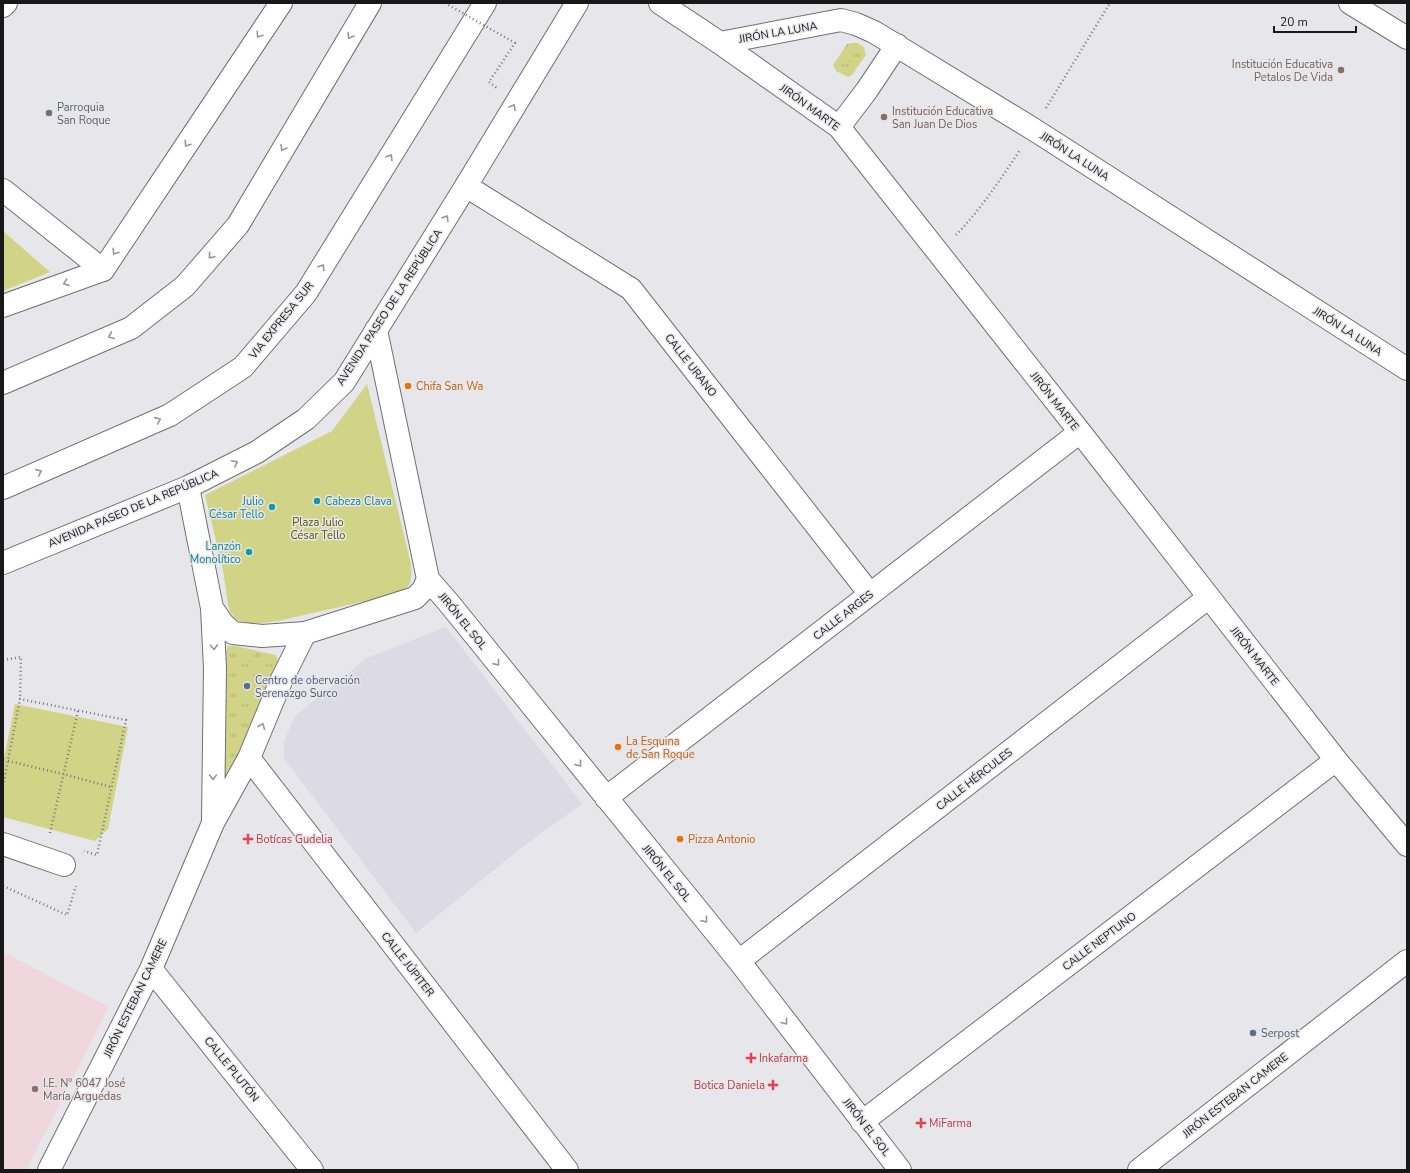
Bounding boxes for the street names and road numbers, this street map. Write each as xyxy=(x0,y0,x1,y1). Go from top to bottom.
street label: JIRÓN LA LUNA xyxy=(736,17,819,47)
street label: JIRÓN MARTE xyxy=(776,79,843,134)
street label: JIRÓN LA LUNA xyxy=(1036,127,1113,184)
street label: AVENIDA PASEO DE LA REPÚBLICA xyxy=(332,225,446,389)
street label: VIA EXPRESA SUR xyxy=(245,278,318,363)
street label: JIRÓN LA LUNA xyxy=(1309,302,1386,359)
street label: CALLE URANO xyxy=(661,331,720,400)
street label: JIRÓN MARTE xyxy=(1026,367,1083,434)
street label: AVENIDA PASEO DE LA REPÚBLICA xyxy=(45,465,221,551)
street label: CALLE ARGES xyxy=(810,587,877,644)
street label: JIRÓN EL SOL xyxy=(434,588,491,653)
street label: JIRÓN MARTE xyxy=(1226,622,1283,689)
street label: CALLE HÉRCULES xyxy=(932,744,1016,814)
street label: JIRÓN EL SOL xyxy=(638,840,695,905)
street label: CALLE NEPTUNO xyxy=(1059,909,1139,974)
street label: CALLE JÚPITER xyxy=(378,928,439,1000)
street label: JIRÓN ESTEBAN CAMERE xyxy=(99,936,171,1061)
street label: CALLE PLUTÓN xyxy=(201,1033,263,1105)
street label: JIRÓN ESTEBAN CAMERE xyxy=(1178,1049,1291,1142)
street label: JIRÓN EL SOL xyxy=(839,1094,895,1159)

